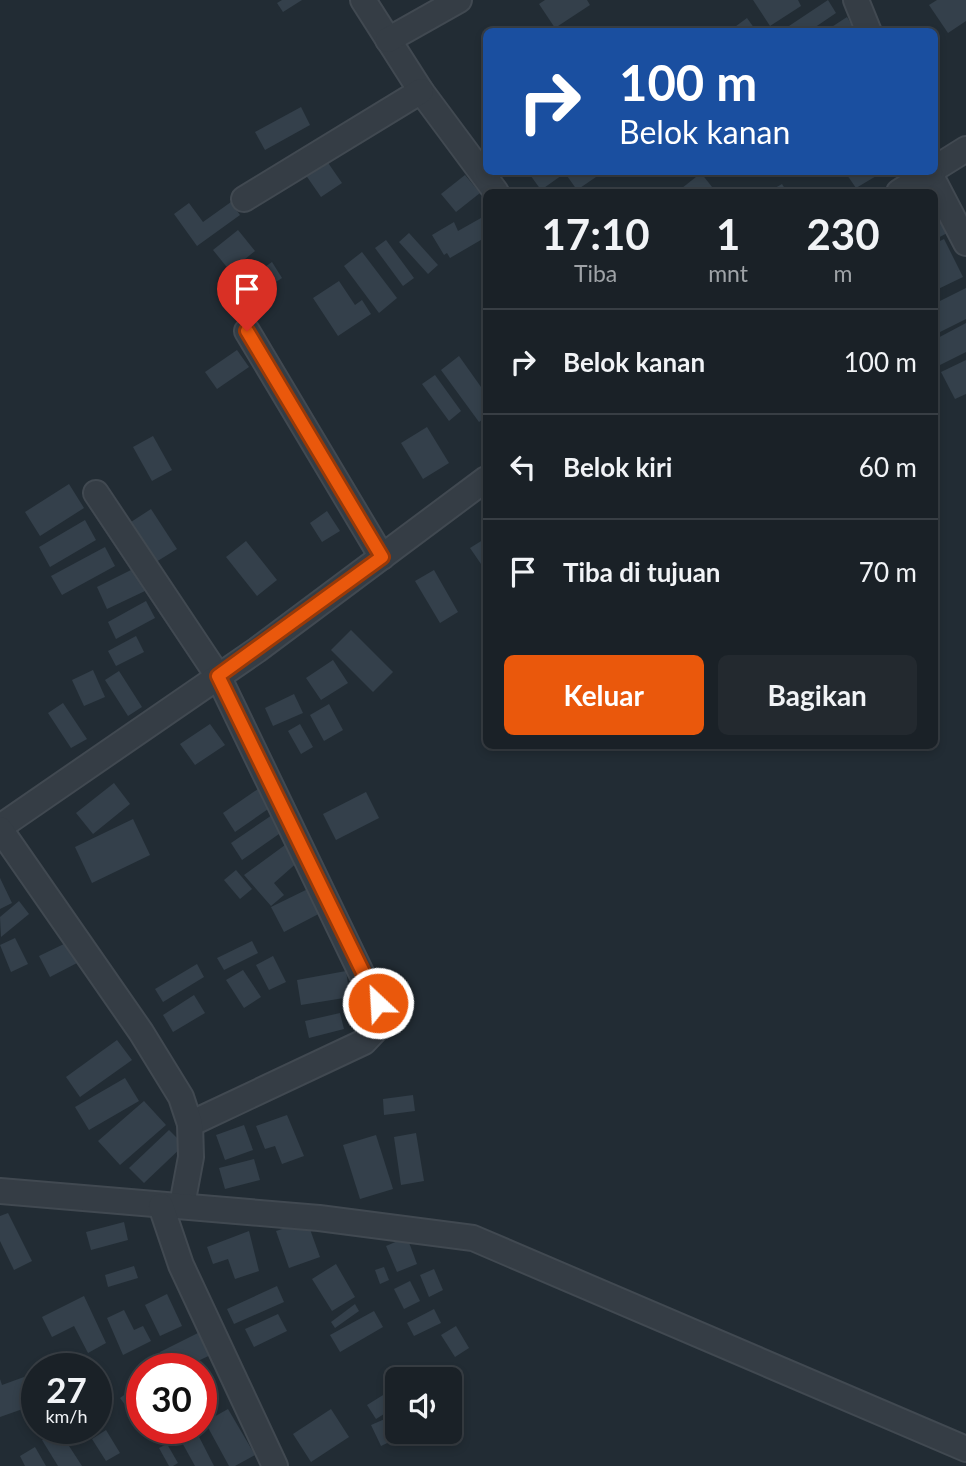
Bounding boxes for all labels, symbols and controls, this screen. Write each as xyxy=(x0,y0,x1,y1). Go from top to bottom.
text: 100 m xyxy=(619,53,757,111)
icon: right xyxy=(504,56,595,147)
text: Belok kanan xyxy=(619,112,790,151)
text: 17:10 xyxy=(541,209,650,259)
text: 1 xyxy=(716,209,740,259)
text: 230 xyxy=(806,209,880,259)
pin xyxy=(217,259,277,331)
text: Tiba xyxy=(574,259,617,287)
text: mnt xyxy=(708,259,748,287)
text: m xyxy=(834,259,852,287)
icon: arrive xyxy=(228,270,266,308)
icon: right xyxy=(504,343,542,381)
text: Belok kanan xyxy=(563,346,705,378)
text: 100 m xyxy=(844,346,917,378)
icon: left xyxy=(504,448,542,486)
text: Belok kiri xyxy=(563,451,672,483)
text: 60 m xyxy=(859,451,917,483)
icon: arrive xyxy=(504,553,542,591)
text: Tiba di tujuan xyxy=(563,556,721,588)
text: 70 m xyxy=(859,556,917,588)
button: Keluar xyxy=(504,655,704,735)
button: Bagikan xyxy=(718,655,917,735)
position arrow xyxy=(341,966,415,1040)
speed limit sign: 30 xyxy=(126,1353,217,1444)
map controls xyxy=(385,1367,462,1444)
button: sound xyxy=(385,1367,462,1444)
text: 27 xyxy=(46,1368,87,1410)
text: km/h xyxy=(45,1405,88,1427)

